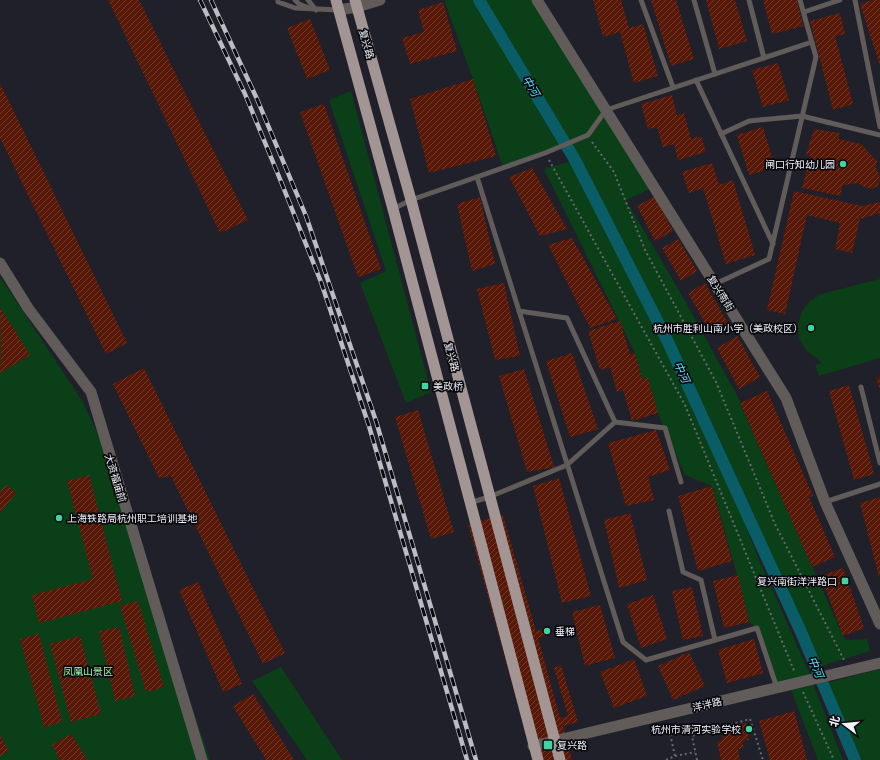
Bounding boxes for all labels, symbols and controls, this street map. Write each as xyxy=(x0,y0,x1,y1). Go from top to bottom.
street label: 复兴路 xyxy=(355,28,376,61)
water label: 中河 xyxy=(518,73,543,101)
place label: 闸口行知幼儿园 xyxy=(765,159,835,172)
marker: 闸口行知幼儿园 xyxy=(838,159,848,169)
street label: 复兴南街 xyxy=(704,273,736,314)
place label: 杭州市胜利山南小学（美政校区） xyxy=(653,323,803,336)
marker: 杭州市胜利山南小学（美政校区） xyxy=(806,323,816,333)
street label: 复兴路 xyxy=(440,341,461,374)
water label: 中河 xyxy=(670,359,693,387)
marker: 美政桥 xyxy=(420,381,430,391)
place label: 美政桥 xyxy=(433,381,463,394)
street label: 大资福庙前 xyxy=(101,453,128,504)
marker: 上海铁路局杭州职工培训基地 xyxy=(54,513,64,523)
place label: 上海铁路局杭州职工培训基地 xyxy=(67,513,198,526)
place label: 复兴南街洋泮路口 xyxy=(757,576,837,589)
marker: 复兴南街洋泮路口 xyxy=(840,576,850,586)
marker: 垂梯 xyxy=(542,626,552,636)
place label: 垂梯 xyxy=(555,626,575,639)
water label: 中河 xyxy=(804,655,827,682)
park label: 凤凰山景区 xyxy=(63,666,113,679)
street label: 洋泮路 xyxy=(691,696,723,715)
north arrow xyxy=(824,704,864,744)
text: 北 xyxy=(827,714,844,729)
place label: 杭州市清河实验学校 xyxy=(651,724,741,737)
marker: 杭州市清河实验学校 xyxy=(744,724,754,734)
marker: 复兴路 xyxy=(542,739,554,751)
place label: 复兴路 xyxy=(557,740,587,753)

